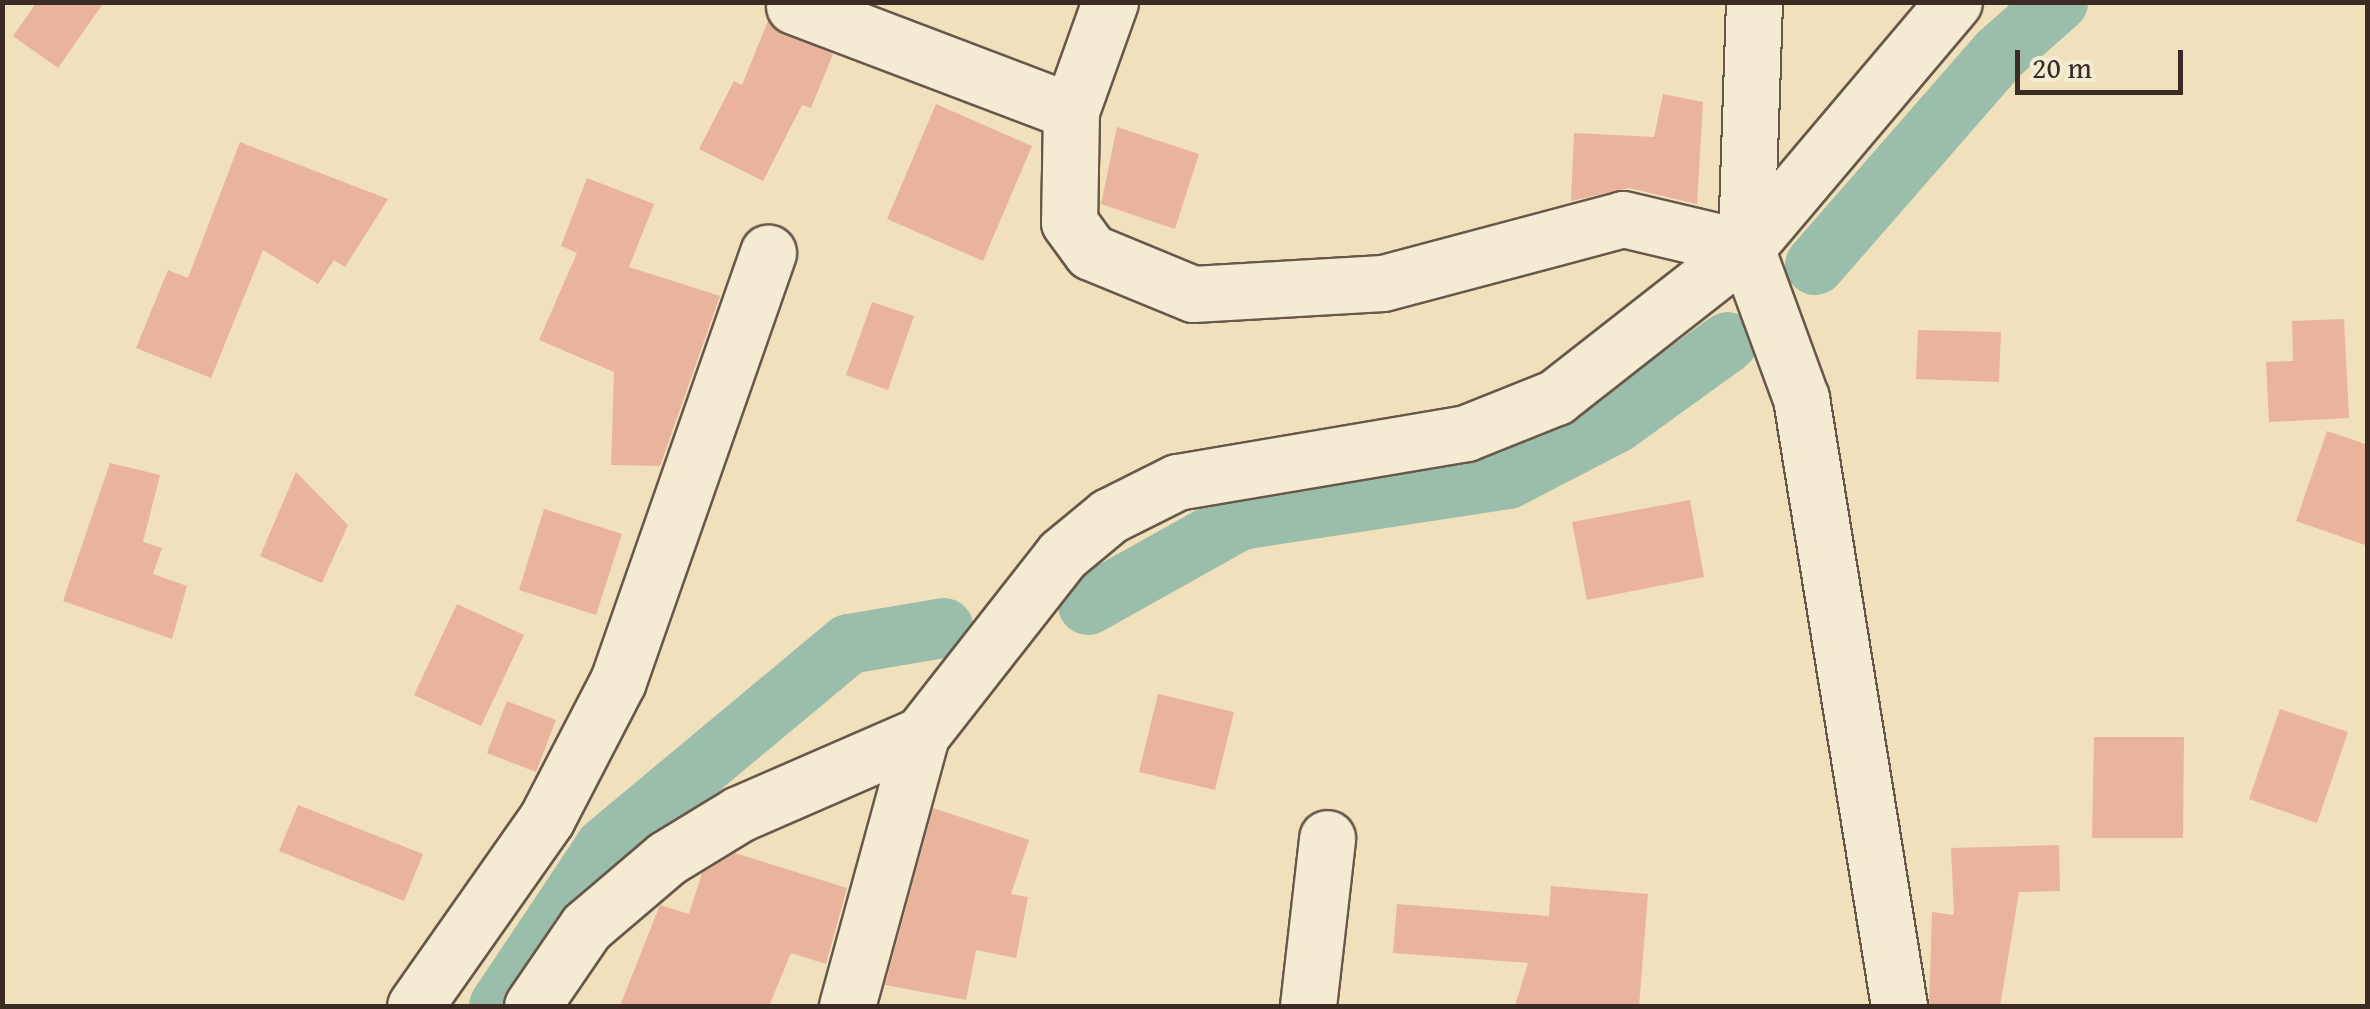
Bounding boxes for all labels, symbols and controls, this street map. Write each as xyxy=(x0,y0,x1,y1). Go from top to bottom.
scale bar xyxy=(2020,30,2188,92)
text: 20 m xyxy=(2032,45,2092,89)

